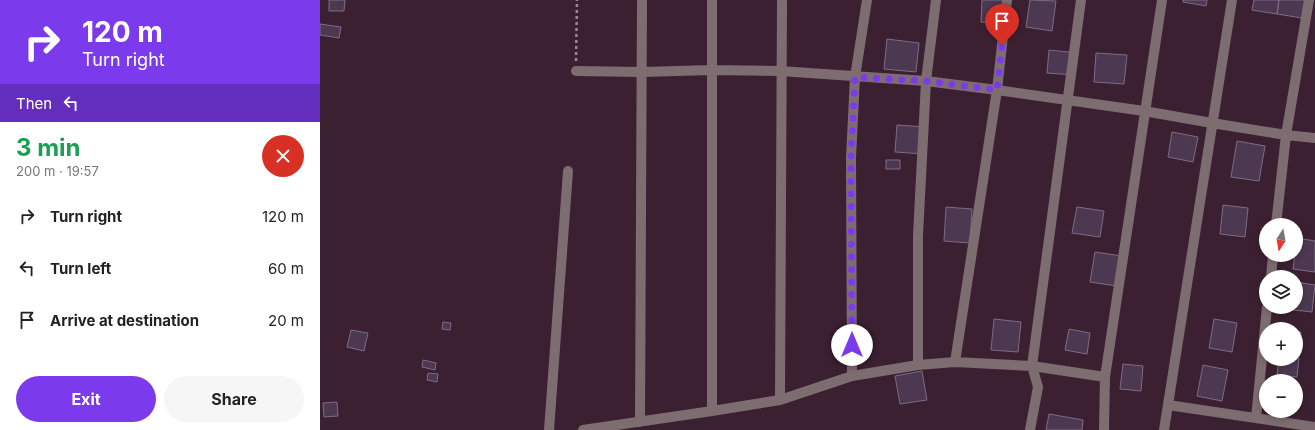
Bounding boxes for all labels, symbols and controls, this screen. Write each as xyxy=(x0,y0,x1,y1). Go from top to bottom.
pin xyxy=(985,4,1019,45)
icon: arrive xyxy=(991,10,1013,32)
text: 120 m xyxy=(82,15,163,49)
icon: right xyxy=(16,16,68,68)
text: Turn right xyxy=(82,49,165,70)
icon: left xyxy=(60,92,82,114)
text: Then xyxy=(16,94,52,113)
text: 3 min xyxy=(16,133,81,162)
button: close xyxy=(262,135,304,177)
text: 200 m · 19:57 xyxy=(16,163,99,179)
icon: right xyxy=(16,205,38,227)
text: Turn right xyxy=(50,207,122,226)
text: 120 m xyxy=(262,207,304,226)
north arrow xyxy=(1259,218,1303,262)
map controls xyxy=(1259,218,1303,418)
icon: left xyxy=(16,257,38,279)
text: Turn left xyxy=(50,259,111,278)
text: 60 m xyxy=(268,259,304,278)
button: layers xyxy=(1259,270,1303,314)
icon: arrive xyxy=(16,309,38,331)
text: Arrive at destination xyxy=(50,311,199,330)
text: 20 m xyxy=(268,311,304,330)
button: + xyxy=(1259,322,1303,366)
position arrow xyxy=(831,324,873,366)
button: − xyxy=(1259,374,1303,418)
button: Exit xyxy=(16,376,156,422)
button: Share xyxy=(164,376,304,422)

